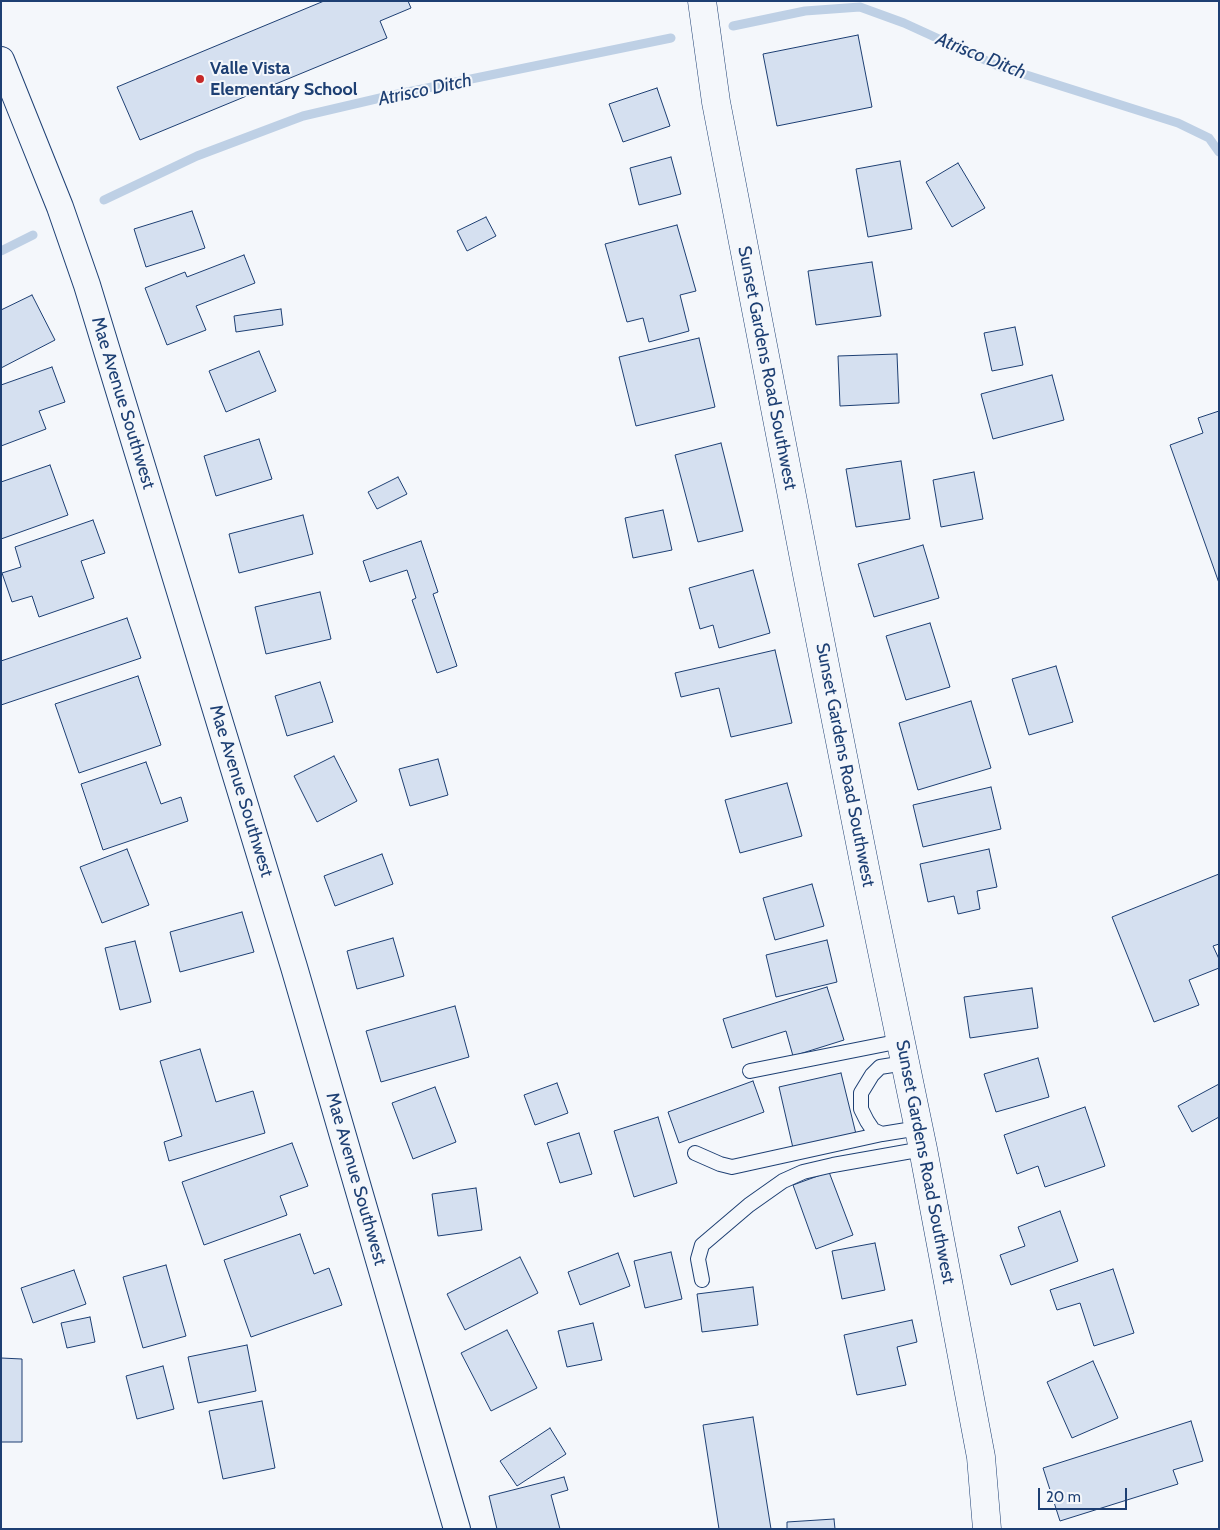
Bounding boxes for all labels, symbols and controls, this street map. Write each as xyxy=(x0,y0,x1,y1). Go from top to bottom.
water label: Atrisco Ditch xyxy=(933,28,1029,84)
place label: Valle Vista Elementary School xyxy=(210,58,357,100)
water label: Atrisco Ditch xyxy=(376,69,474,111)
marker: Valle Vista Elementary School xyxy=(194,73,206,85)
street label: Sunset Gardens Road Southwest xyxy=(733,244,801,492)
street label: Mae Avenue Southwest xyxy=(87,314,159,492)
street label: Sunset Gardens Road Southwest xyxy=(811,641,879,889)
street label: Mae Avenue Southwest xyxy=(205,702,277,880)
street label: Sunset Gardens Road Southwest xyxy=(891,1038,959,1286)
street label: Mae Avenue Southwest xyxy=(321,1090,391,1268)
scale bar xyxy=(1040,1478,1129,1510)
text: 20 m xyxy=(1046,1488,1081,1506)

